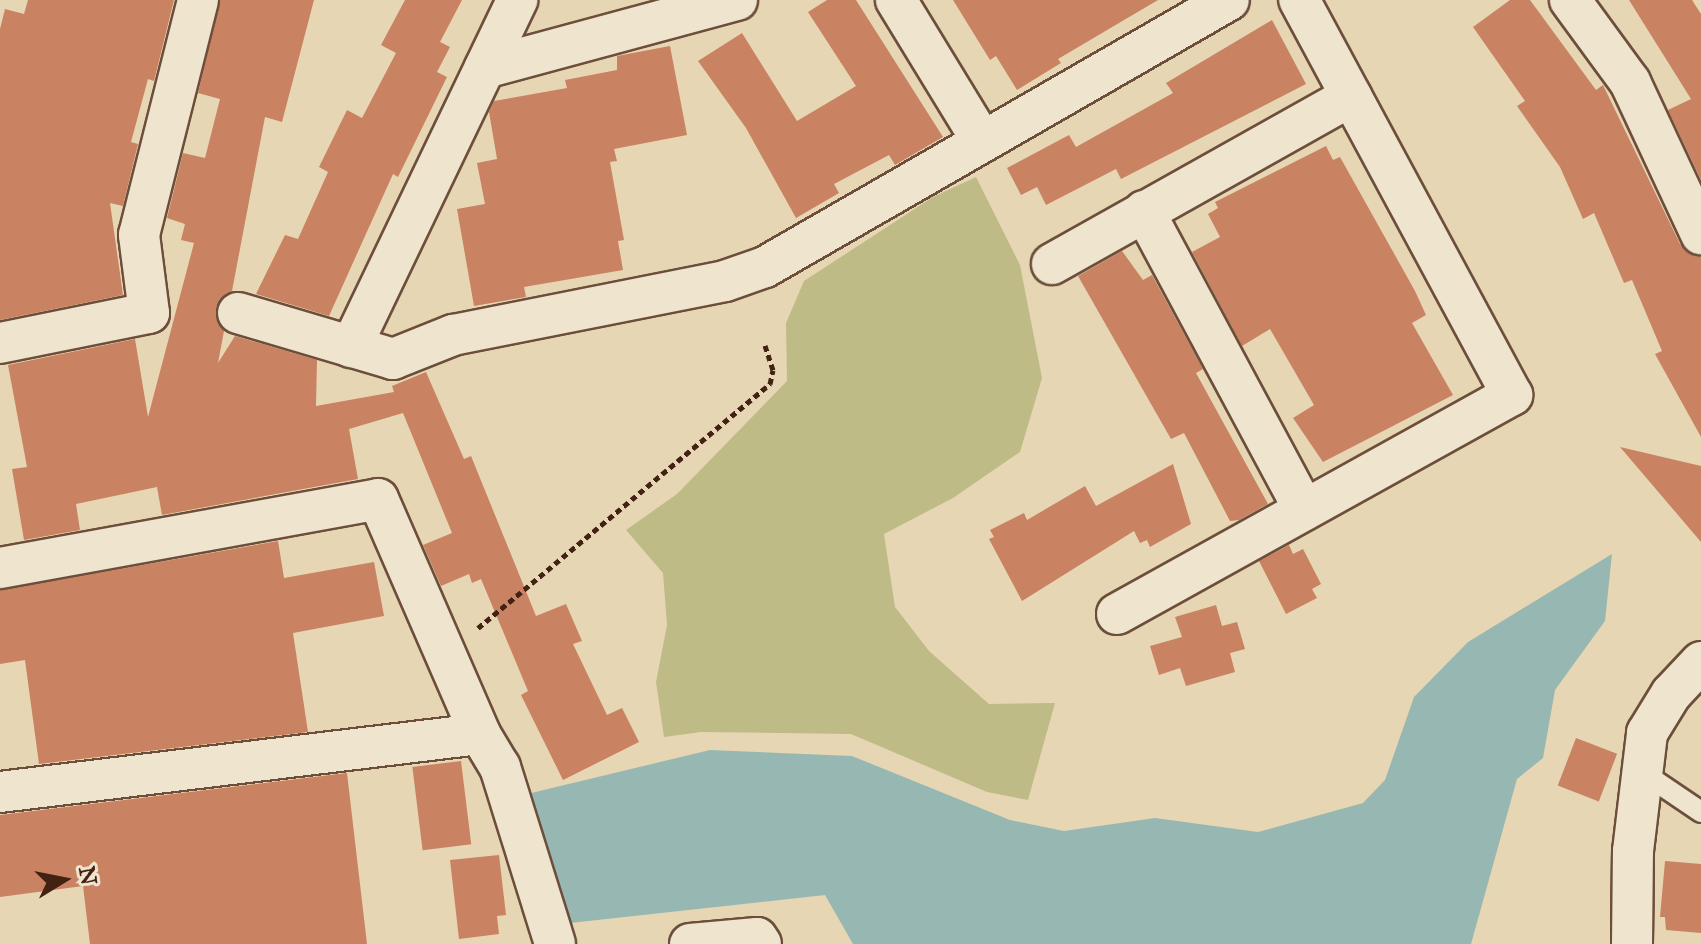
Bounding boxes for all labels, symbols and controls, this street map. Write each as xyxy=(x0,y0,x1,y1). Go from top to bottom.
north arrow xyxy=(24,840,104,920)
text: N xyxy=(73,864,103,887)

